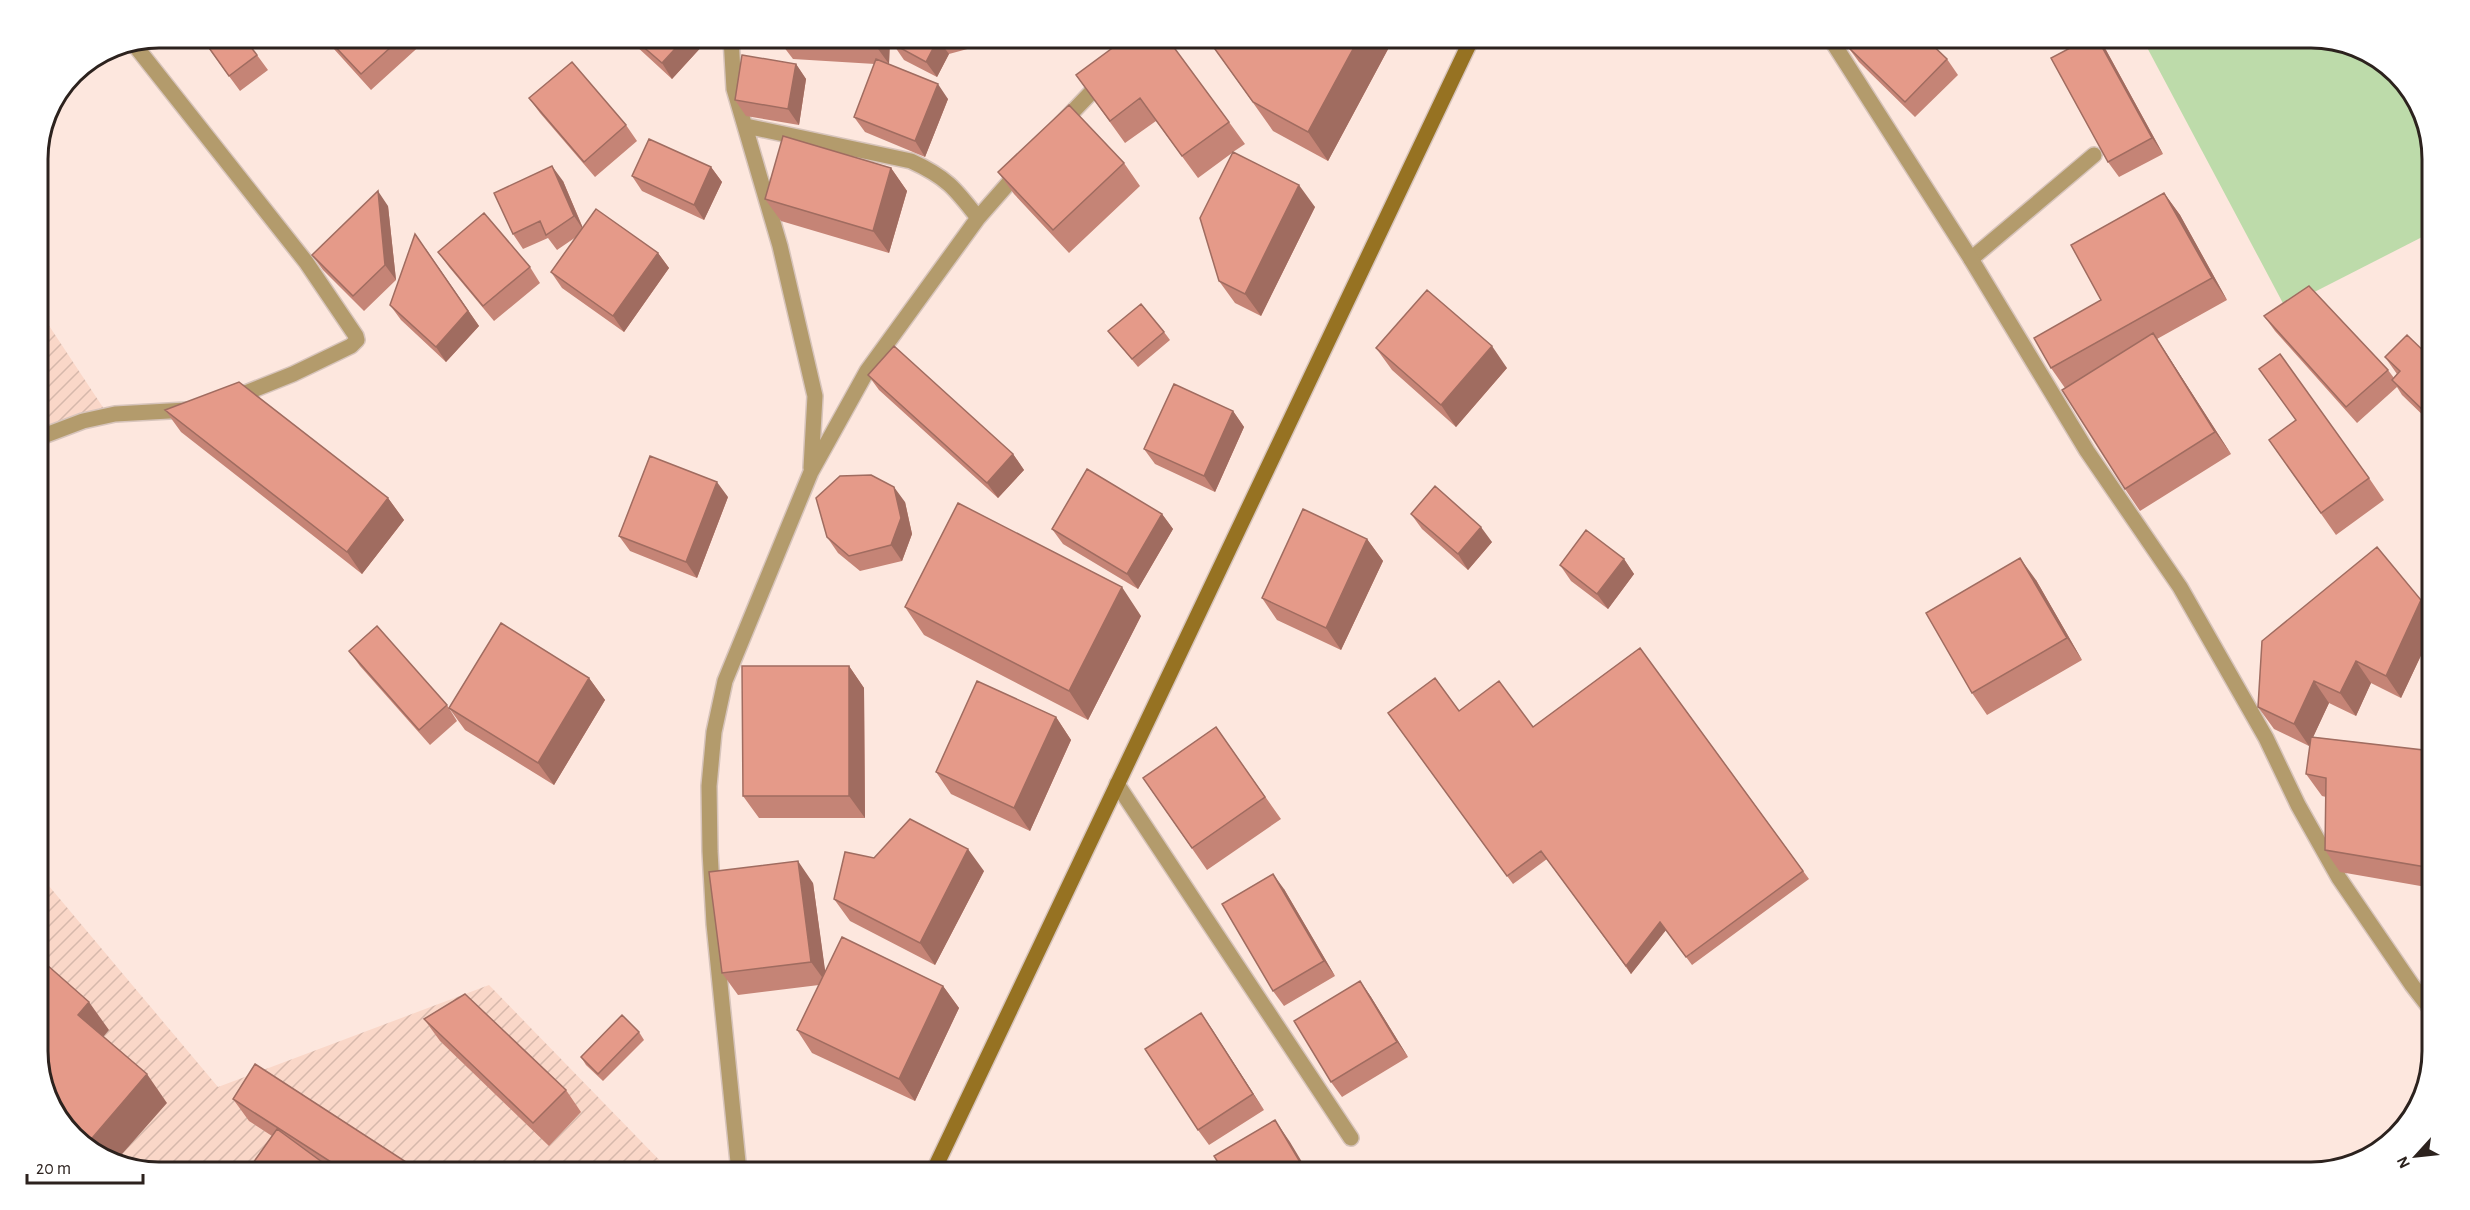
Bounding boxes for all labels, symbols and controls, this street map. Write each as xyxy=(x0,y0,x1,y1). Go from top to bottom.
north arrow xyxy=(2386,1126,2446,1186)
scale bar xyxy=(27,1147,142,1185)
text: N xyxy=(2394,1154,2413,1171)
text: 20 m xyxy=(36,1160,71,1178)

